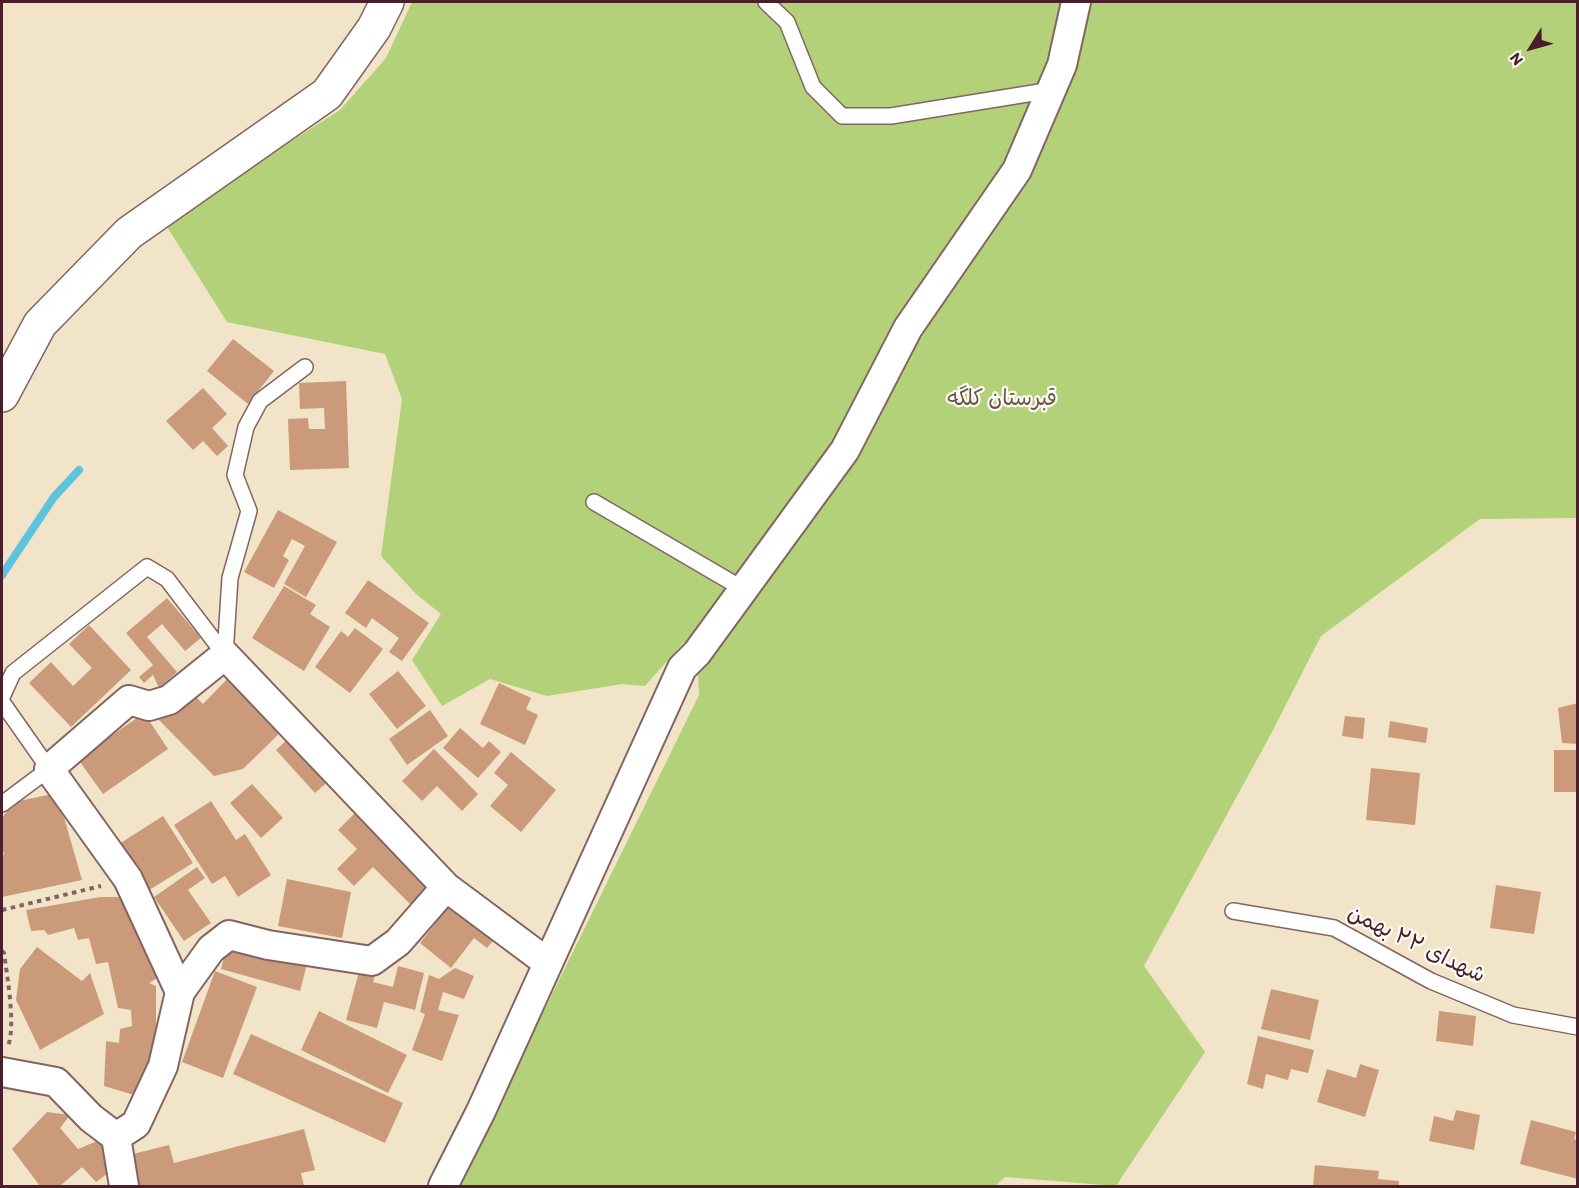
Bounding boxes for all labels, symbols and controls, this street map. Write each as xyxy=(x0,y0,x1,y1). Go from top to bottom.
north arrow xyxy=(1501,18,1561,78)
text: N xyxy=(1505,49,1527,69)
park label: قبرستان کلگه xyxy=(947,386,1057,412)
street label: شهدای ۲۲ بهمن xyxy=(1343,900,1489,990)

